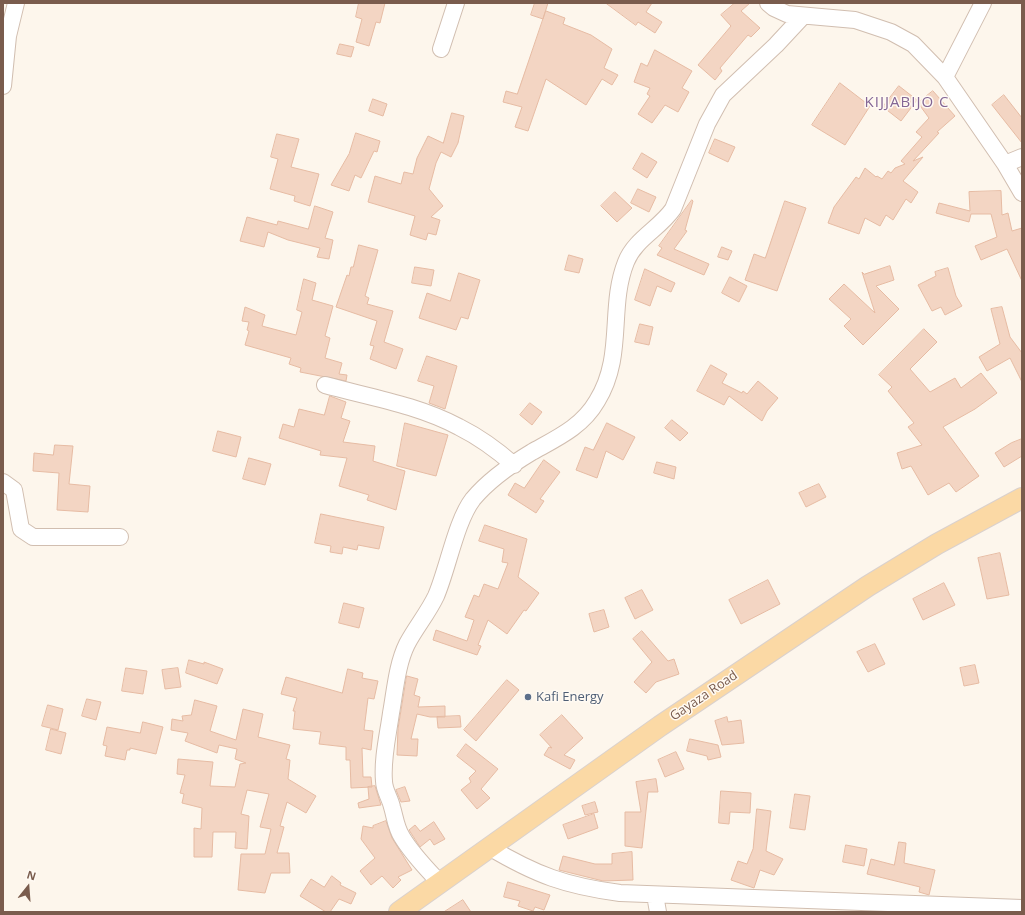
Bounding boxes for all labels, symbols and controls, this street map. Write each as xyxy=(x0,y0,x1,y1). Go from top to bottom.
district label: KIJJABIJO C xyxy=(865,94,949,112)
street label: Gayaza Road xyxy=(667,668,741,724)
place label: Kafi Energy xyxy=(536,689,604,705)
marker: Kafi Energy xyxy=(523,692,533,702)
north arrow xyxy=(8,867,48,907)
text: N xyxy=(25,867,38,884)

